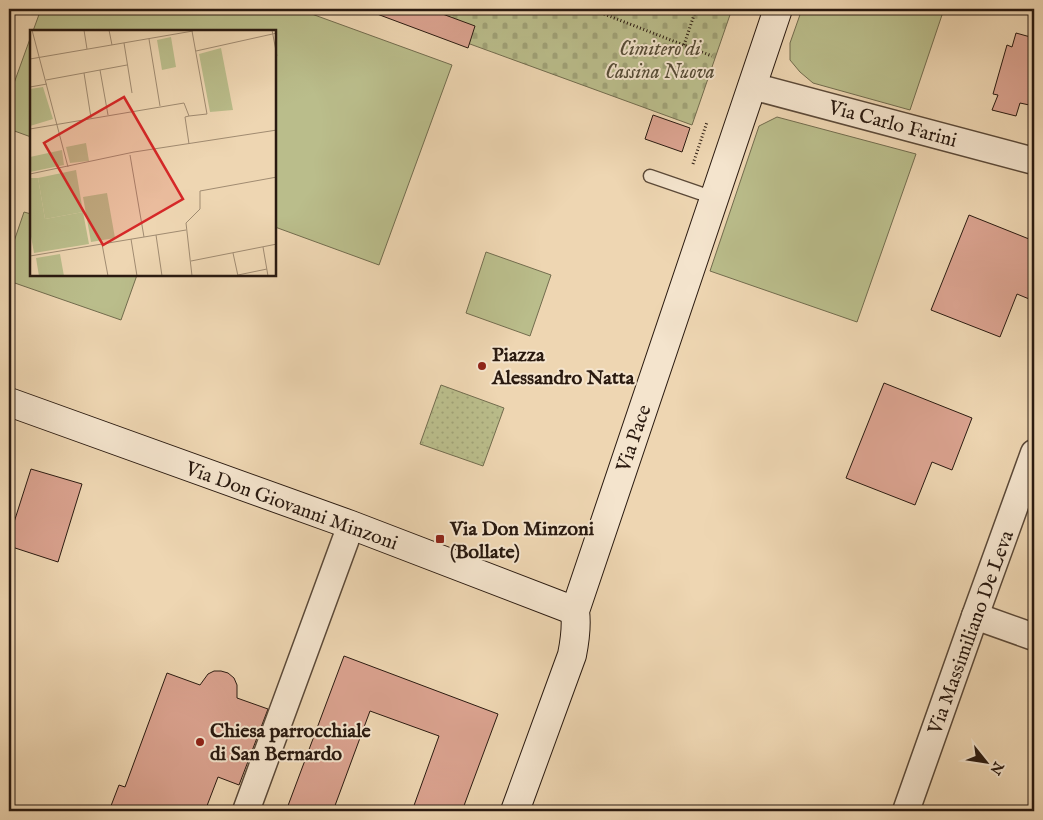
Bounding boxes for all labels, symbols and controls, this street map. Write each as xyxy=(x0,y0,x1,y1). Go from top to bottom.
inset map xyxy=(30,30,276,276)
park label: Cimitero di Cassina Nuova xyxy=(605,37,715,85)
street label: Via Carlo Farini xyxy=(825,95,960,154)
place label: Piazza Alessandro Natta xyxy=(491,343,635,391)
marker: Piazza Alessandro Natta xyxy=(476,360,488,372)
street label: Via Pace xyxy=(611,402,658,476)
street label: Via Don Giovanni Minzoni xyxy=(181,456,401,556)
place label: Via Don Minzoni (Bollate) xyxy=(449,517,595,565)
street label: Via Massimiliano De Leva xyxy=(923,527,1020,739)
marker: Via Don Minzoni (Bollate) xyxy=(434,533,446,545)
place label: Chiesa parrocchiale di San Bernardo xyxy=(210,719,372,767)
marker: Chiesa parrocchiale di San Bernardo xyxy=(194,736,206,748)
north arrow xyxy=(960,738,1010,788)
text: N xyxy=(986,757,1008,778)

